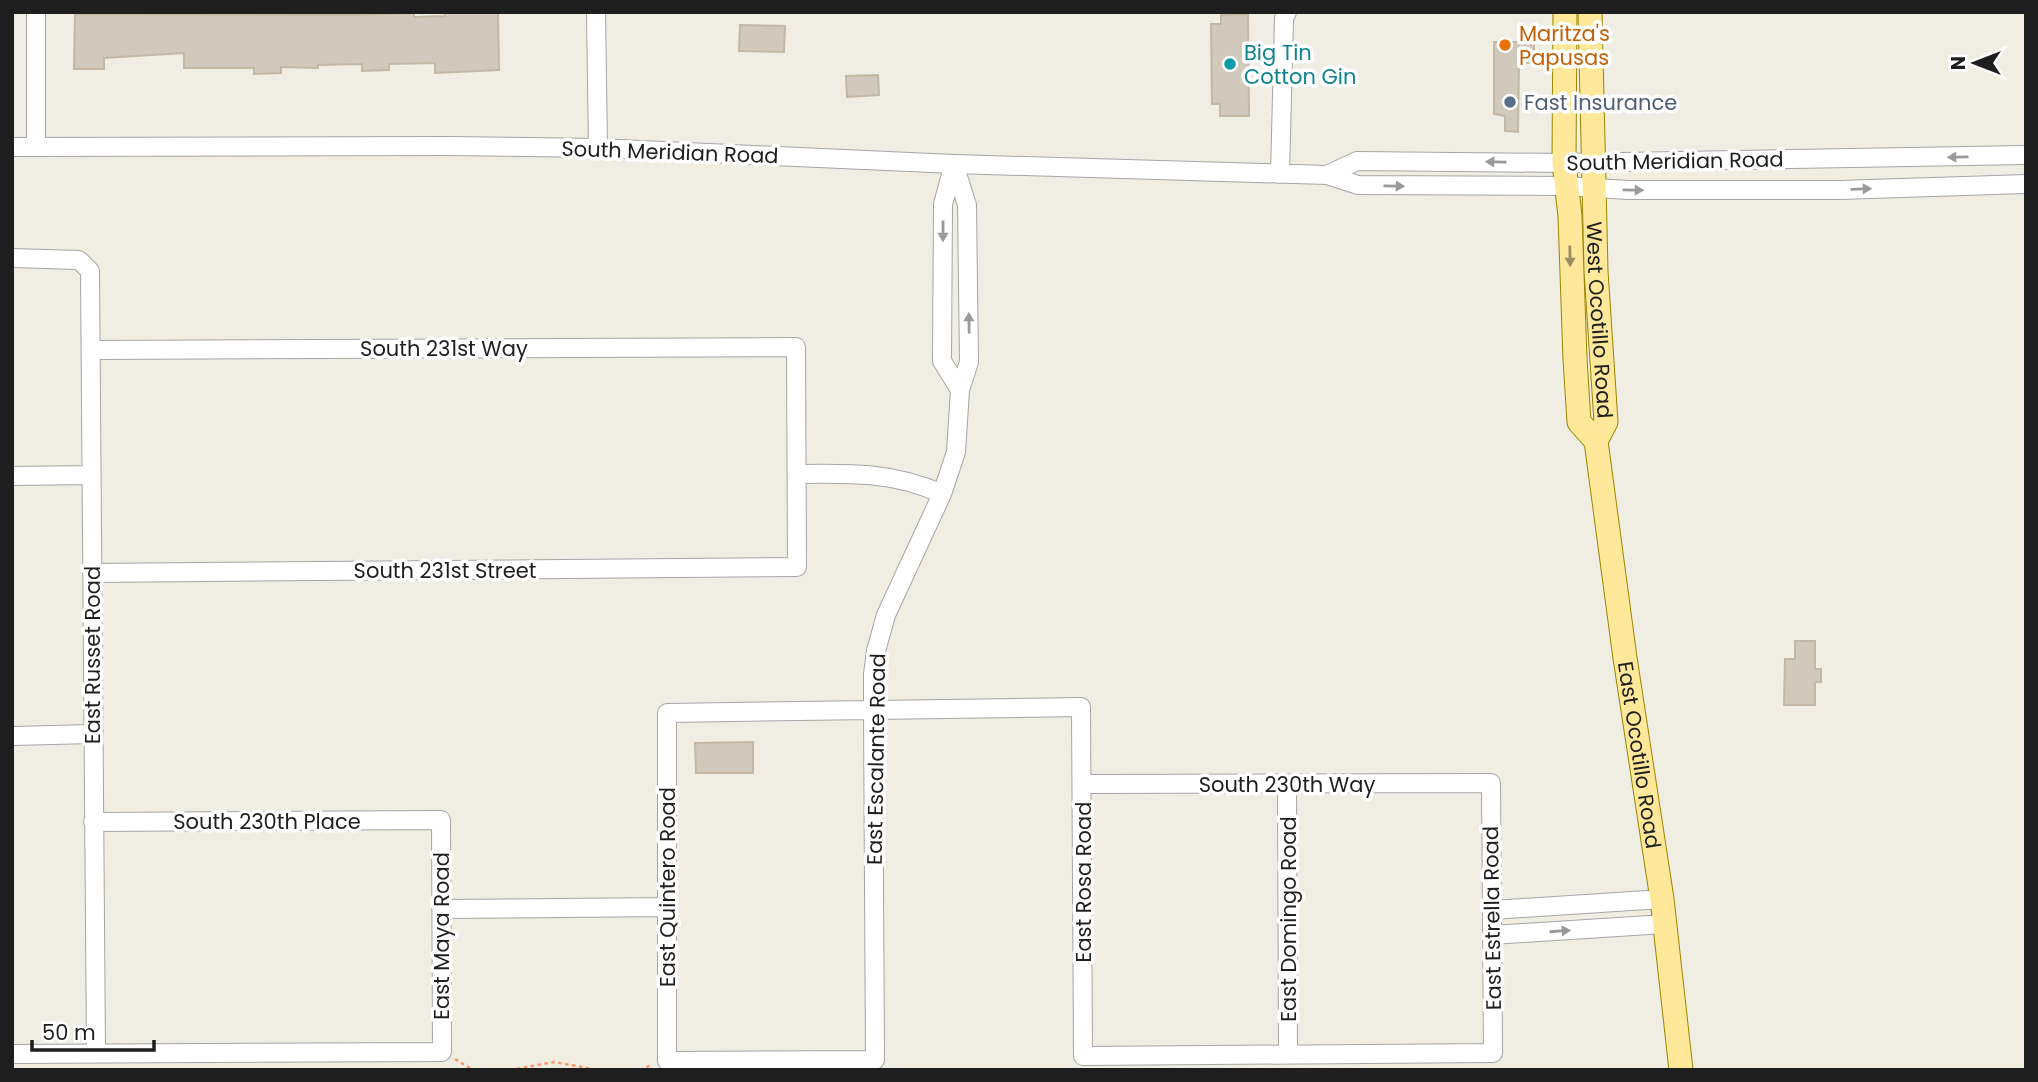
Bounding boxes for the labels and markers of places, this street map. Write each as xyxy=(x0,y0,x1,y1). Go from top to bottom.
place label: Maritza's Papusas xyxy=(1519,19,1610,72)
marker: Maritza's Papusas xyxy=(1497,37,1513,53)
place label: Big Tin Cotton Gin xyxy=(1244,38,1356,91)
marker: Big Tin Cotton Gin xyxy=(1222,56,1238,72)
place label: Fast Insurance xyxy=(1524,88,1677,117)
marker: Fast Insurance xyxy=(1502,94,1518,110)

